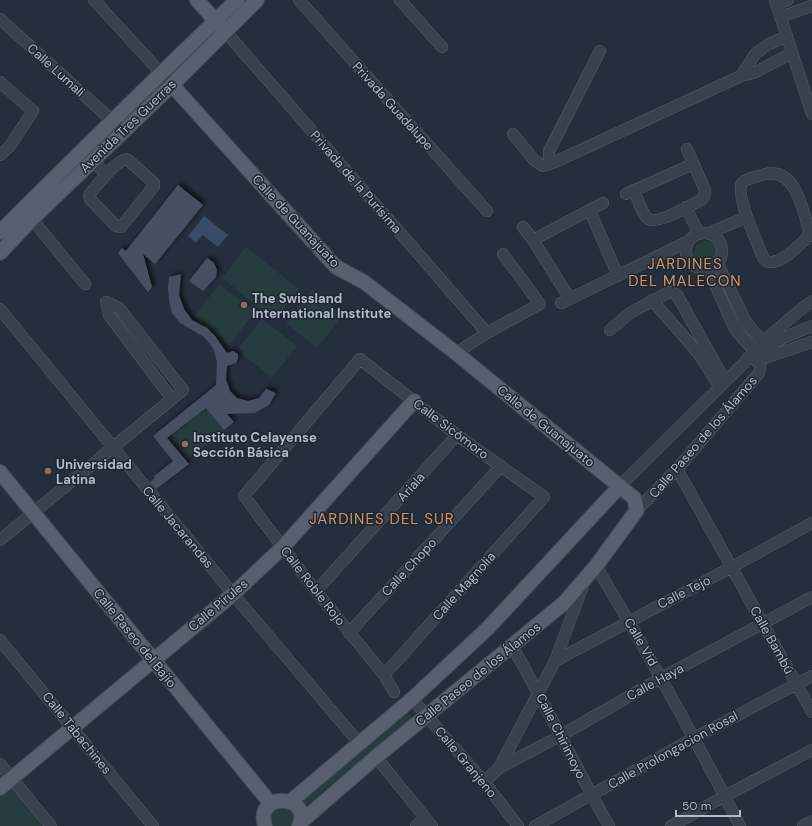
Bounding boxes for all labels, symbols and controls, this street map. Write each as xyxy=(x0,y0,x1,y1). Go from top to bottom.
street label: Calle Lumali xyxy=(24,40,88,100)
street label: Privada Guadalupe xyxy=(349,58,437,154)
street label: Avenida Tres Guerras xyxy=(76,76,180,176)
street label: Privada de la Purísima xyxy=(307,127,405,237)
street label: Calle de Guanajuato xyxy=(249,171,344,271)
district label: JARDINES DEL MALECON xyxy=(628,254,742,291)
place label: The Swissland International Institute xyxy=(252,290,392,322)
marker: The Swissland International Institute xyxy=(239,300,249,310)
street label: Calle Paseo de los Álamos xyxy=(645,372,761,502)
street label: Calle de Guanajuato xyxy=(494,381,599,471)
street label: Calle Sicómoro xyxy=(410,395,492,463)
place label: Instituto Celayense Sección Básica xyxy=(193,429,317,461)
marker: Instituto Celayense Sección Básica xyxy=(180,439,190,449)
place label: Universidad Latina xyxy=(56,456,132,488)
marker: Universidad Latina xyxy=(43,466,53,476)
street label: Ariala xyxy=(393,469,429,505)
street label: Calle Jacarandas xyxy=(139,482,217,572)
district label: JARDINES DEL SUR xyxy=(309,509,455,529)
street label: Calle Chopo xyxy=(378,534,440,600)
street label: Calle Roble Rojo xyxy=(277,543,349,629)
street label: Calle Magnolia xyxy=(429,548,499,624)
street label: Calle Tejo xyxy=(655,571,714,613)
street label: Calle Pirules xyxy=(185,575,251,635)
street label: Calle Paseo del Bajío xyxy=(90,585,180,691)
street label: Calle Bambú xyxy=(746,603,798,677)
street label: Calle Vid xyxy=(620,615,662,669)
street label: Calle Paseo de los Álamos xyxy=(411,617,544,730)
street label: Calle Haya xyxy=(623,659,687,705)
street label: Calle Tabachines xyxy=(39,688,115,778)
street label: Calle Chirimoyo xyxy=(532,690,590,782)
street label: Calle Prolongacion Rosal xyxy=(605,707,741,793)
street label: Calle Granjeno xyxy=(431,723,501,801)
scale bar xyxy=(676,792,740,818)
text: 50 m xyxy=(682,798,711,814)

